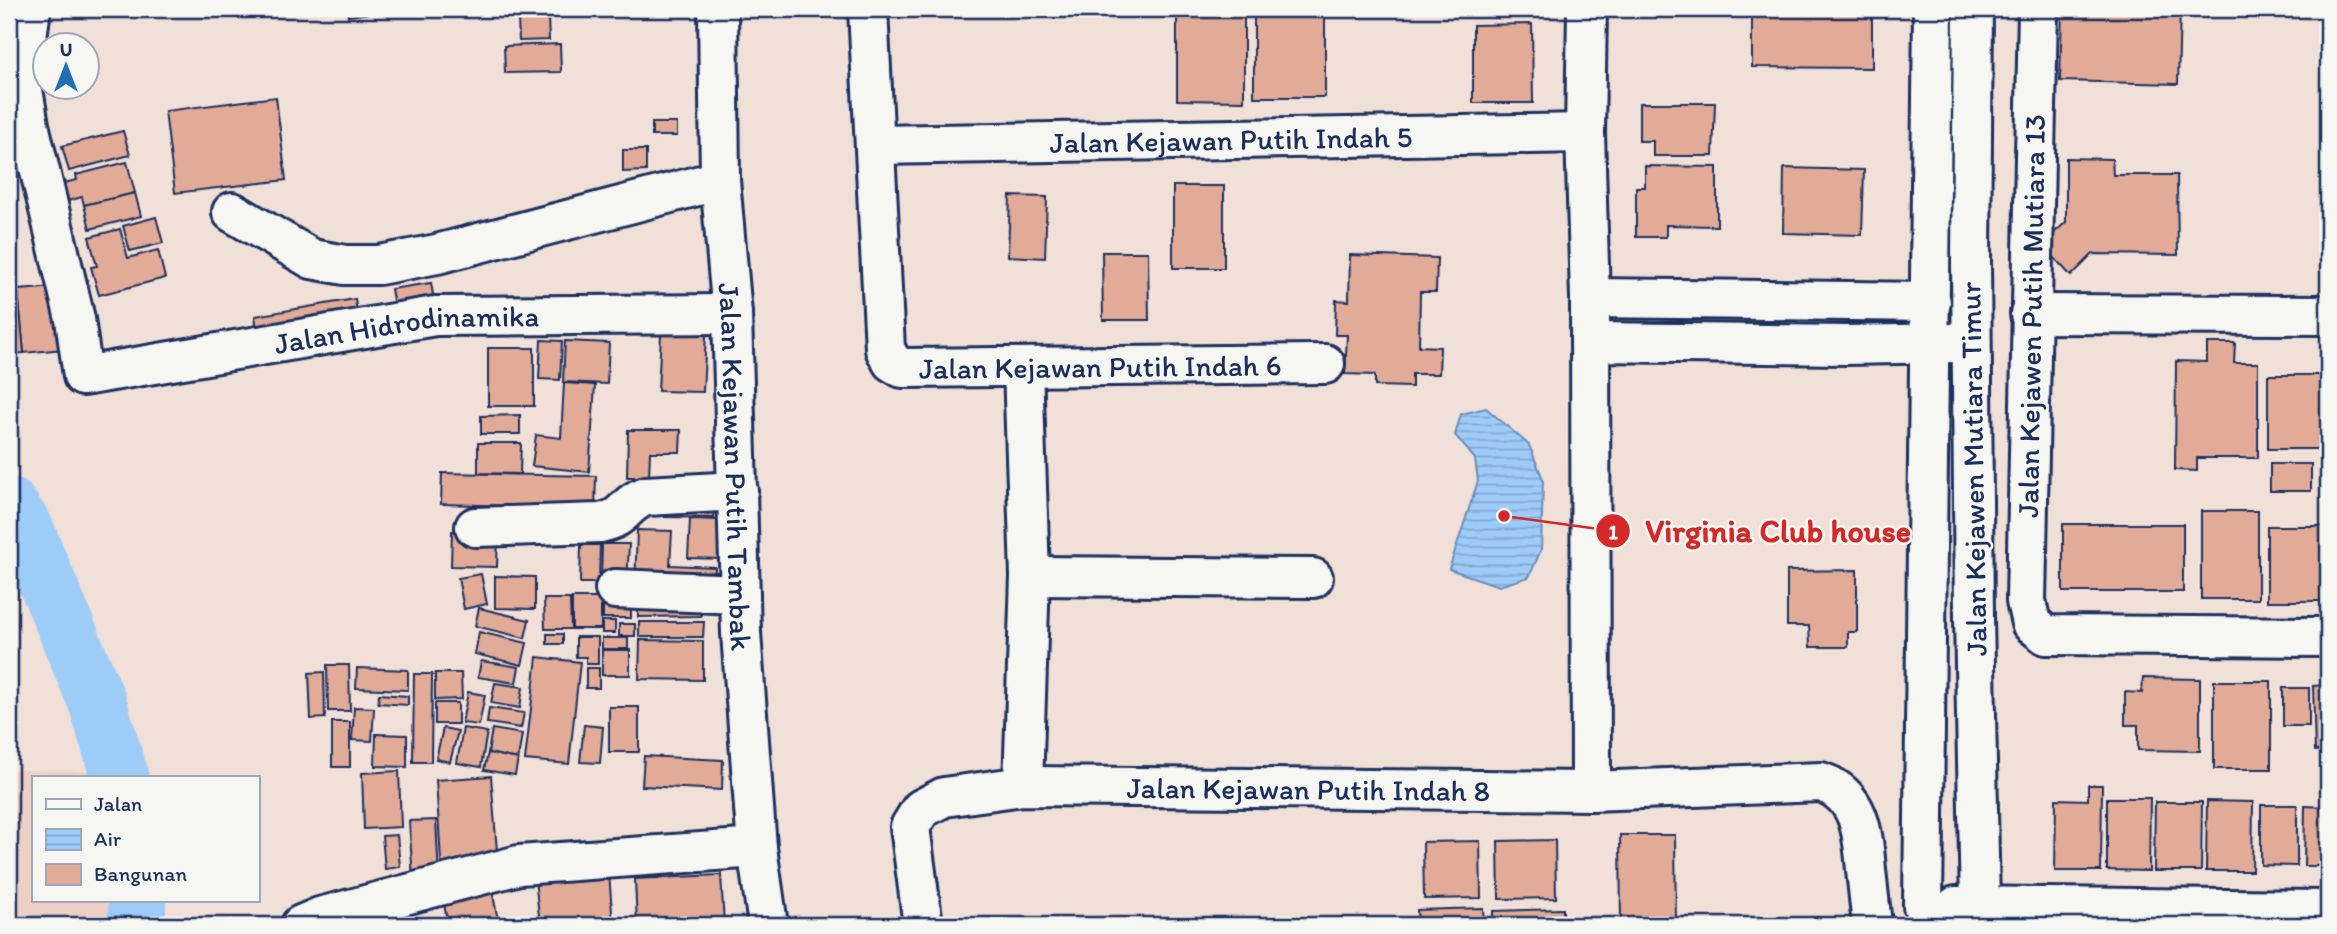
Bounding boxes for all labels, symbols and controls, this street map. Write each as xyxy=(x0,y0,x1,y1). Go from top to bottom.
north arrow xyxy=(32,32,102,102)
text: U xyxy=(60,38,72,61)
street label: Jalan Kejawen Putih Mutiara 13 xyxy=(2009,114,2053,518)
street label: Jalan Kejawan Putih Indah 5 xyxy=(1049,117,1413,161)
street label: Jalan Kejawan Putih Tambak xyxy=(711,281,761,652)
street label: Jalan Kejawen Mutiara Timur xyxy=(1951,281,1995,657)
street label: Jalan Hidrodinamika xyxy=(271,297,539,362)
street label: Jalan Kejawan Putih Indah 6 xyxy=(919,346,1282,386)
callout: Virginia Club house xyxy=(1596,505,1925,558)
text: Virginia Club house xyxy=(1645,512,1911,550)
text: 1 xyxy=(1608,519,1618,544)
street label: Jalan Kejawan Putih Indah 8 xyxy=(1127,768,1490,809)
legend xyxy=(32,776,259,902)
text: Jalan xyxy=(94,791,142,816)
text: Air xyxy=(94,826,122,851)
text: Bangunan xyxy=(94,861,187,886)

